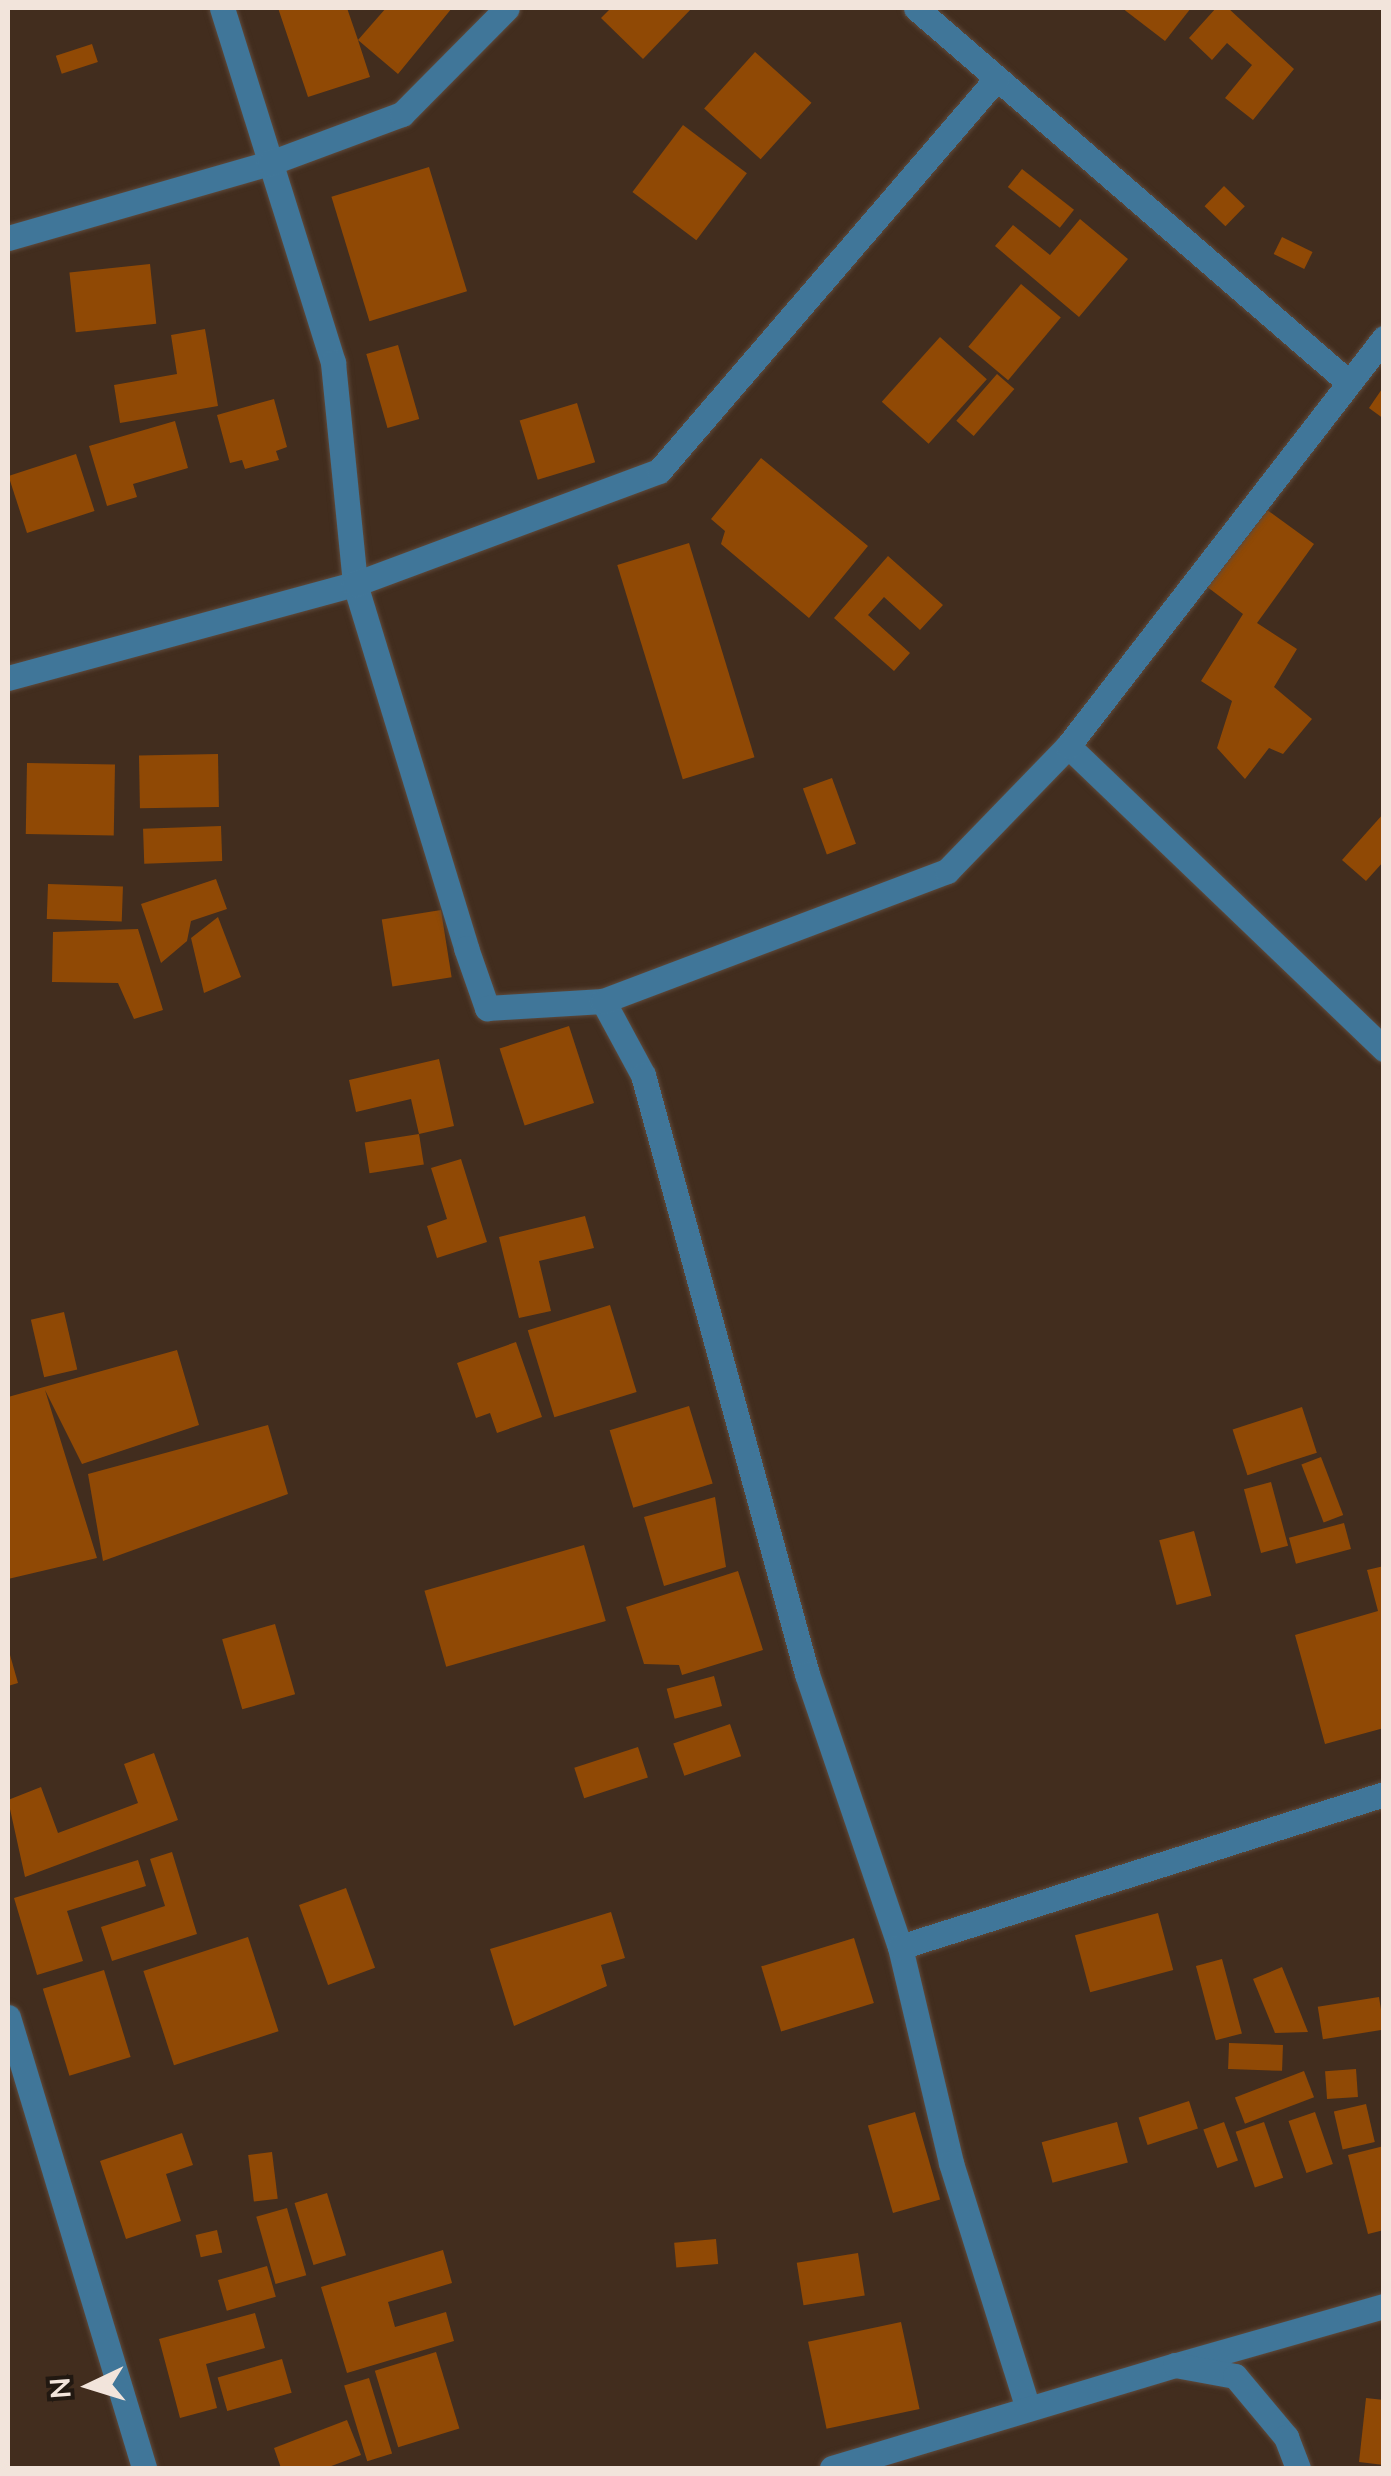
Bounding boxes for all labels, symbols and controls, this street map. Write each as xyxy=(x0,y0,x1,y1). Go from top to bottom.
north arrow xyxy=(40,2336,140,2436)
text: N xyxy=(41,2376,78,2400)

